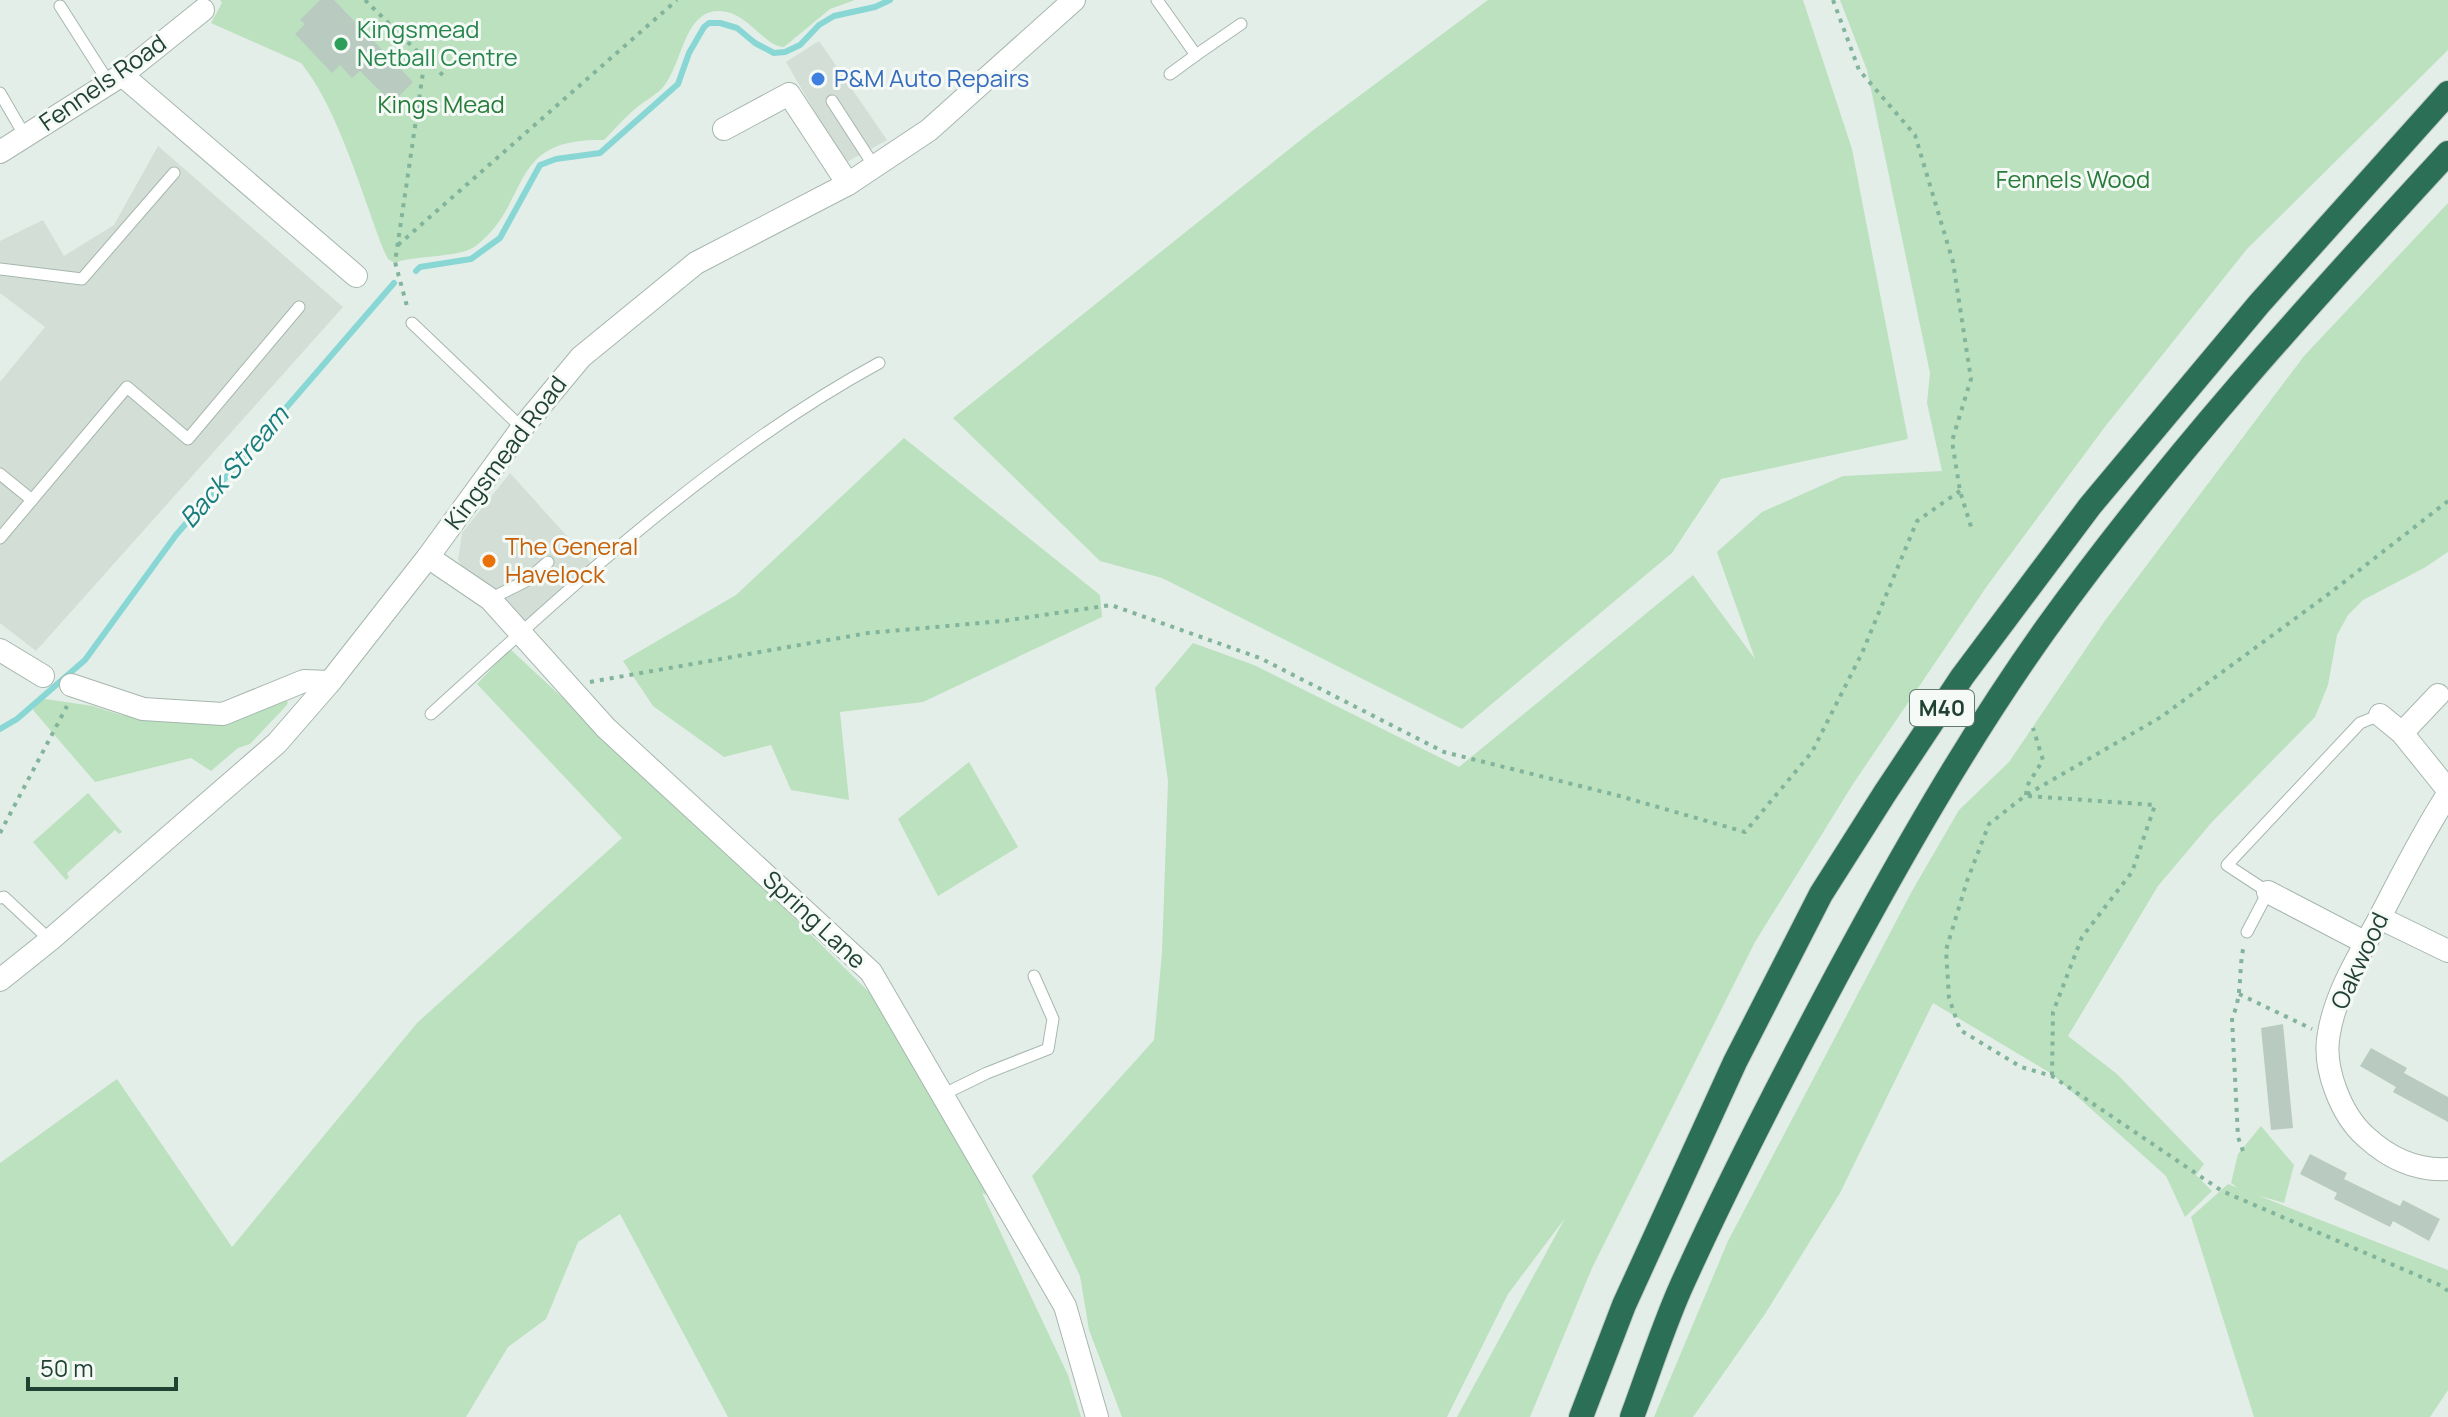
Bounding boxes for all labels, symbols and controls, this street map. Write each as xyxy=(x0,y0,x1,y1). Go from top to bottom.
place label: Kingsmead Netball Centre xyxy=(357,12,518,73)
street label: Fennels Road xyxy=(32,26,172,138)
marker: Kingsmead Netball Centre xyxy=(332,35,350,53)
place label: P&M Auto Repairs xyxy=(834,61,1029,94)
marker: P&M Auto Repairs xyxy=(809,70,827,88)
park label: Kings Mead xyxy=(377,87,505,120)
park label: Fennels Wood xyxy=(1996,162,2150,195)
street label: Kingsmead Road xyxy=(436,369,573,536)
water label: Back Stream xyxy=(171,397,297,535)
place label: The General Havelock xyxy=(505,529,638,590)
marker: The General Havelock xyxy=(480,552,498,570)
road number: M40 xyxy=(1910,690,1974,726)
street label: Spring Lane xyxy=(756,862,874,975)
street label: Oakwood xyxy=(2322,907,2395,1014)
scale bar xyxy=(28,1341,176,1391)
text: 50 m xyxy=(40,1351,94,1384)

